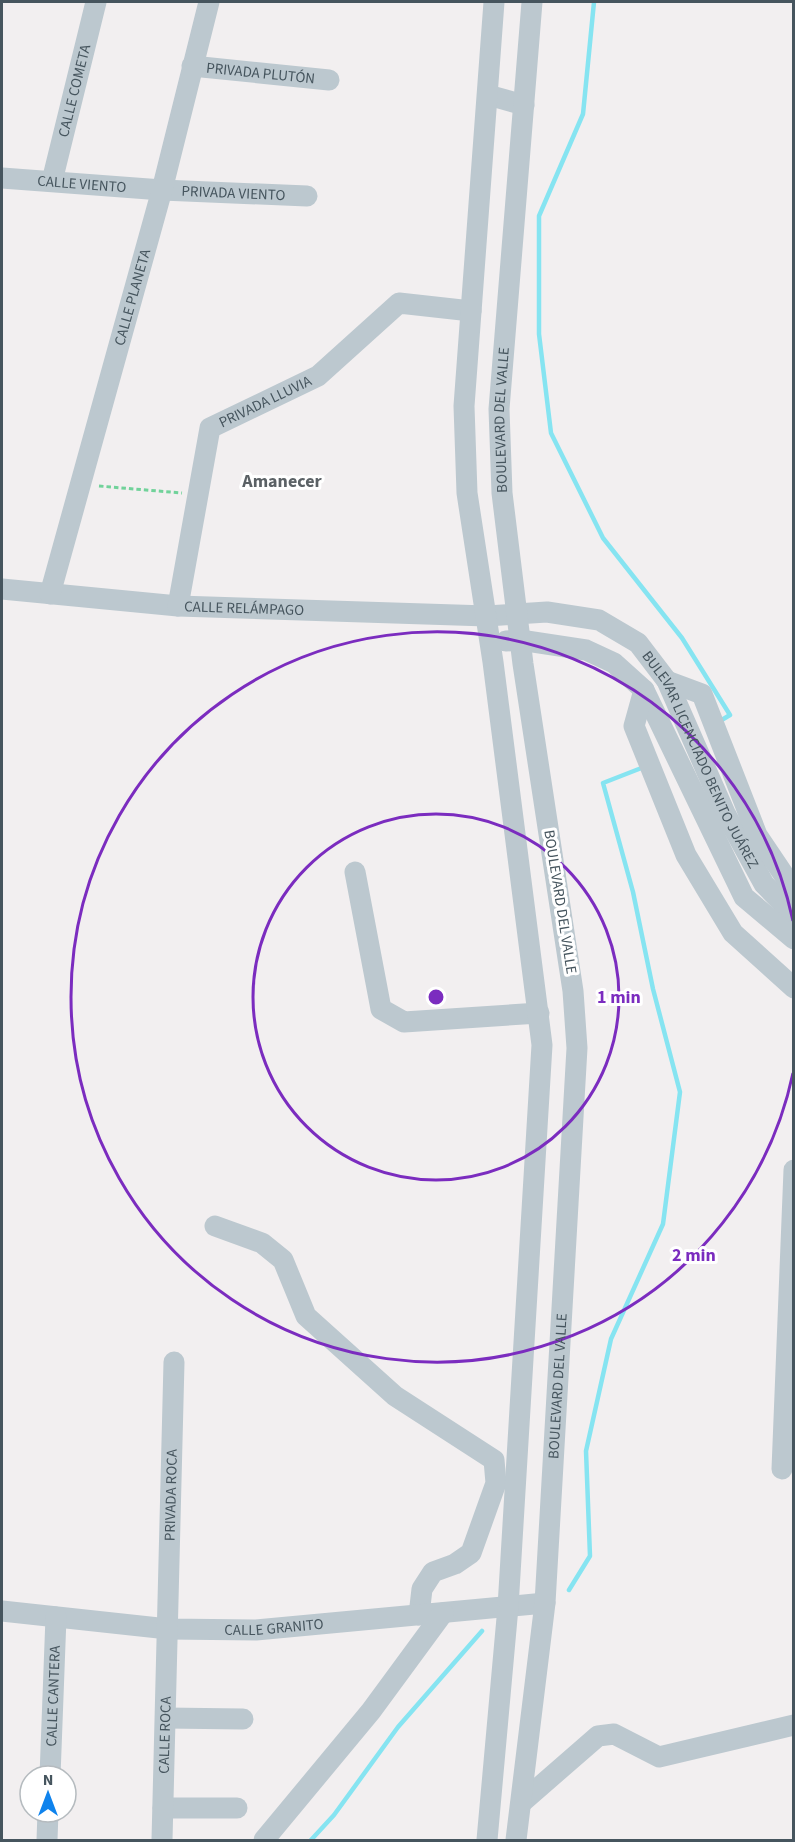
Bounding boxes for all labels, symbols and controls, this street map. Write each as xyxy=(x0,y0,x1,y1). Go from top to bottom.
street label: CALLE COMETA xyxy=(53,41,96,139)
street label: PRIVADA PLUTÓN xyxy=(205,57,316,89)
street label: CALLE VIENTO xyxy=(37,170,127,198)
street label: PRIVADA VIENTO xyxy=(181,180,286,206)
street label: CALLE PLANETA xyxy=(109,246,156,348)
street label: BOULEVARD DEL VALLE xyxy=(488,346,514,493)
street label: PRIVADA LLUVIA xyxy=(215,370,316,433)
district label: Amanecer xyxy=(241,469,322,494)
street label: CALLE RELÁMPAGO xyxy=(184,596,305,621)
street label: BULEVAR LICENCIADO BENITO JUÁREZ xyxy=(637,646,764,872)
street label: BOULEVARD DEL VALLE xyxy=(538,828,582,976)
text: 1 min xyxy=(597,985,641,1010)
centre of rings xyxy=(426,987,446,1007)
text: 2 min xyxy=(672,1243,716,1268)
street label: BOULEVARD DEL VALLE xyxy=(543,1313,572,1460)
street label: PRIVADA ROCA xyxy=(159,1448,182,1541)
street label: CALLE GRANITO xyxy=(224,1613,324,1640)
street label: CALLE CANTERA xyxy=(41,1644,65,1747)
street label: CALLE ROCA xyxy=(153,1695,176,1774)
north arrow xyxy=(18,1764,78,1824)
text: N xyxy=(43,1769,53,1791)

